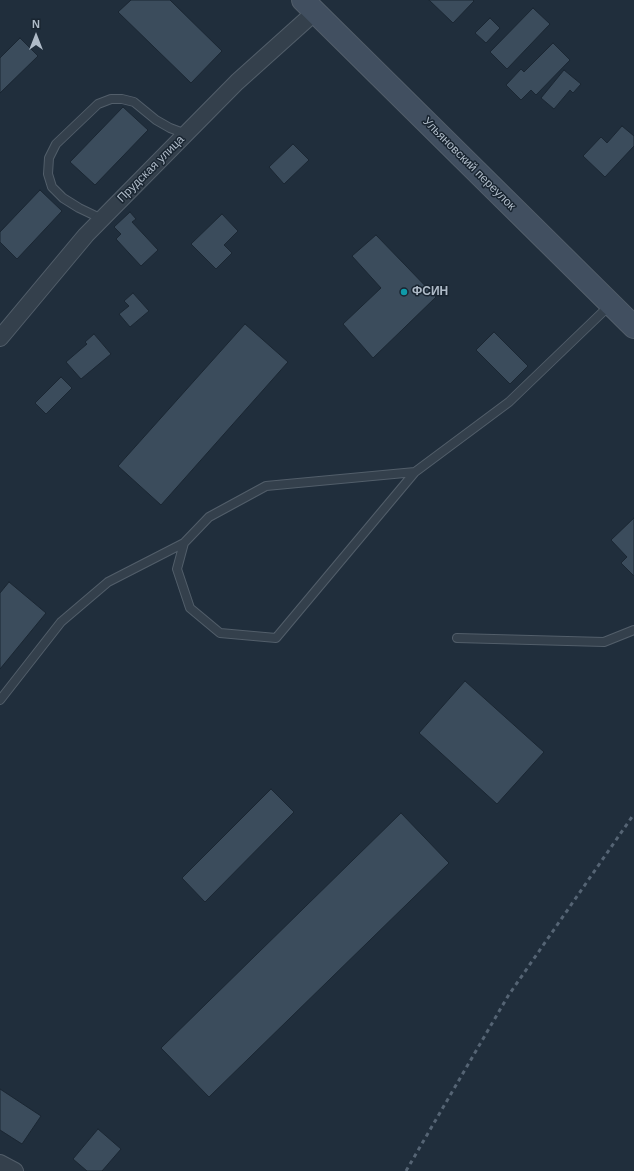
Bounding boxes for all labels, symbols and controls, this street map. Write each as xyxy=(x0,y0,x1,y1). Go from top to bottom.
north arrow xyxy=(16,16,56,56)
text: N xyxy=(32,18,40,30)
street label: Ульяновский переулок xyxy=(420,115,518,213)
street label: Прудская улица xyxy=(115,133,187,205)
place label: ФСИН xyxy=(412,285,448,299)
marker: ФСИН xyxy=(399,287,409,297)

